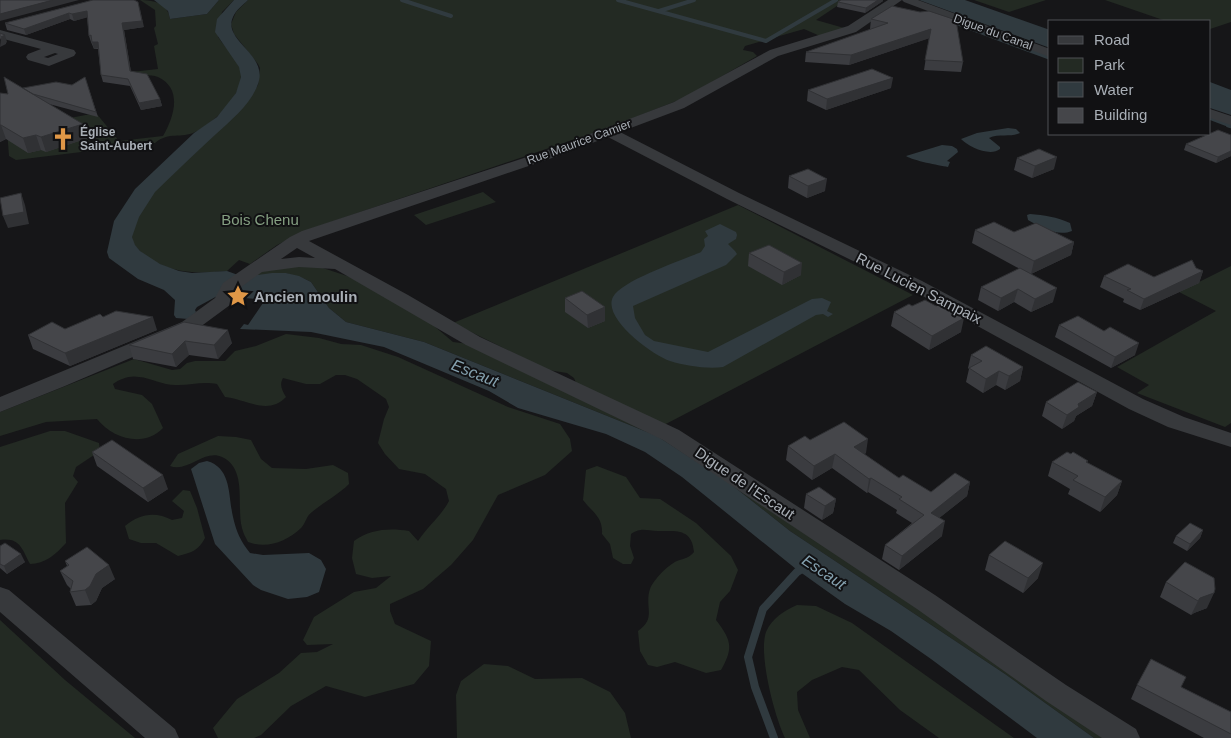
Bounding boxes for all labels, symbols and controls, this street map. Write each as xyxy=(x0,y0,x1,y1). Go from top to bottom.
street label: Digue du Canal xyxy=(952,11,1034,53)
legend xyxy=(1048,20,1211,135)
text: Road xyxy=(1094,31,1130,48)
text: Park xyxy=(1094,56,1125,73)
text: Water xyxy=(1094,81,1133,98)
text: Building xyxy=(1094,106,1147,123)
street label: Rue Maurice Camier xyxy=(525,117,633,167)
place label: Église Saint-Aubert xyxy=(80,124,152,153)
church icon: Église Saint-Aubert xyxy=(50,126,76,152)
park label: Bois Chenu xyxy=(221,211,299,228)
street label: Rue Lucien Sampaix xyxy=(853,249,985,327)
place icon: Ancien moulin xyxy=(225,283,251,309)
place label: Ancien moulin xyxy=(254,288,357,305)
water label: Escaut xyxy=(449,356,501,390)
street label: Digue de l'Escaut xyxy=(692,443,799,523)
water label: Escaut xyxy=(799,551,849,593)

